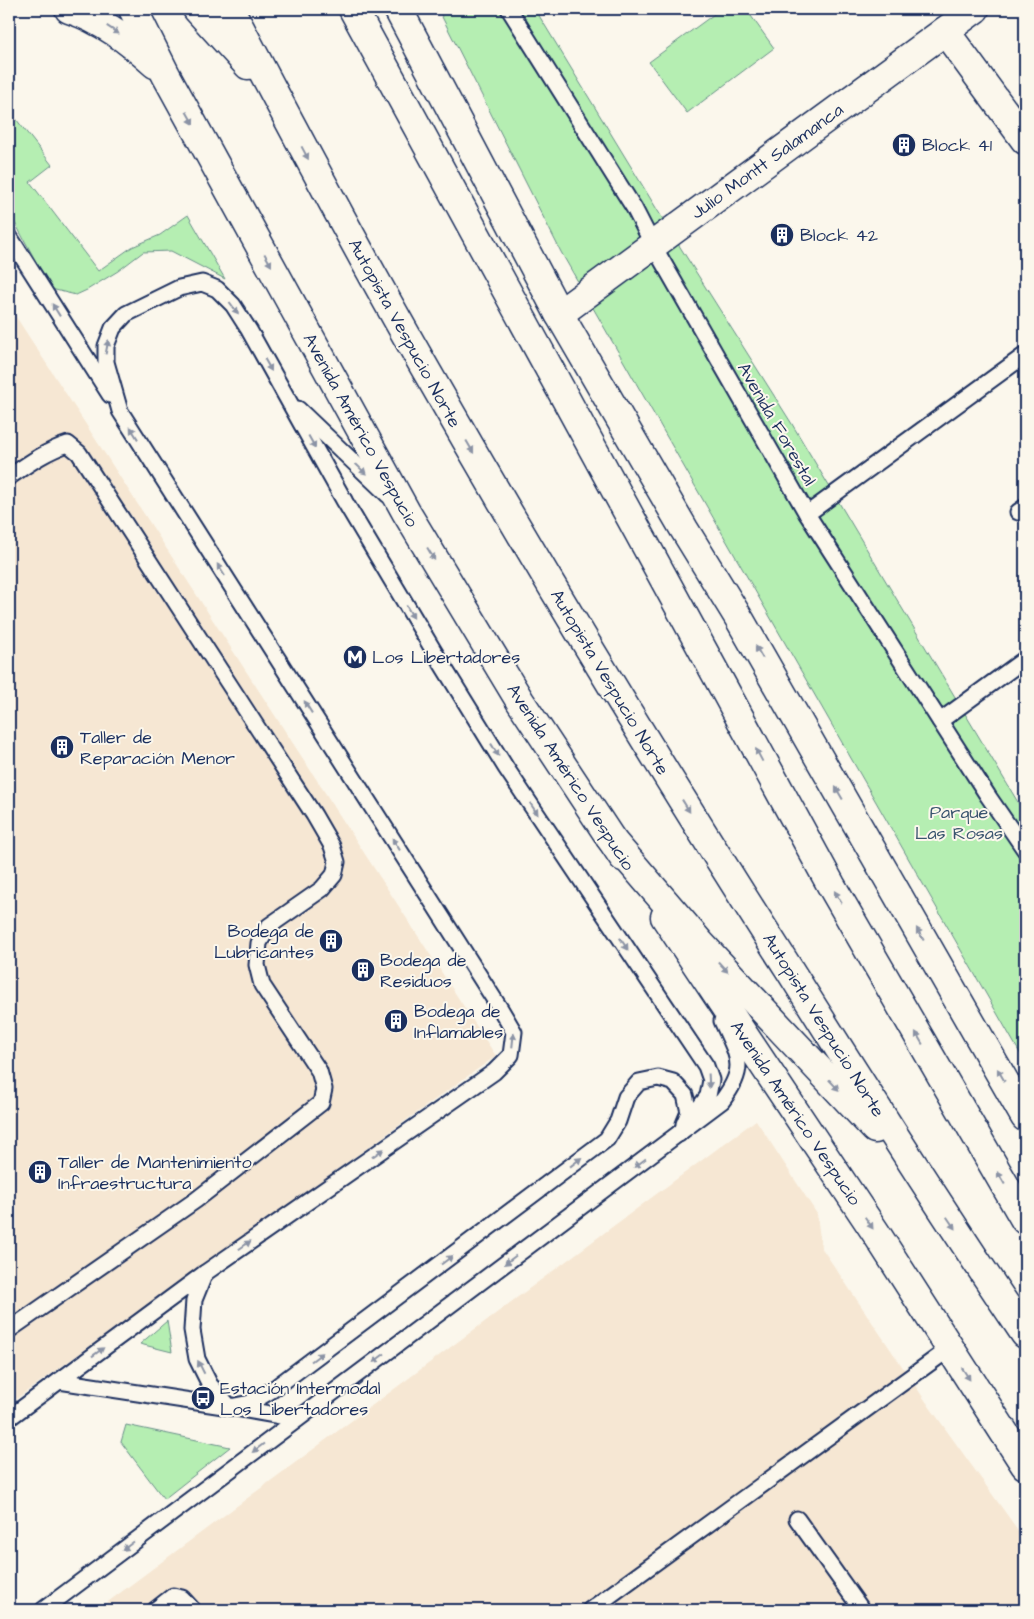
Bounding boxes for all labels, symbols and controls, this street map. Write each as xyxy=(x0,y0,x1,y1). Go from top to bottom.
one-way arrow xyxy=(106,25,119,35)
street label: Julio Montt Salamanca xyxy=(686,98,849,225)
one-way arrow xyxy=(186,110,194,125)
building icon: Block 41 xyxy=(891,132,917,158)
place label: Block 41 xyxy=(922,133,992,158)
one-way arrow xyxy=(301,146,310,159)
building icon: Block 42 xyxy=(769,222,795,248)
place label: Block 42 xyxy=(800,223,879,248)
street label: Autopista Vespucio Norte xyxy=(342,234,467,432)
one-way arrow xyxy=(263,254,272,267)
one-way arrow xyxy=(229,301,239,315)
one-way arrow xyxy=(51,304,61,317)
street label: Avenida Américo Vespucio xyxy=(297,329,424,532)
one-way arrow xyxy=(104,338,112,354)
one-way arrow xyxy=(264,358,273,371)
street label: Avenida Forestal xyxy=(731,358,822,491)
one-way arrow xyxy=(129,426,139,439)
one-way arrow xyxy=(307,436,316,449)
one-way arrow xyxy=(466,441,475,454)
one-way arrow xyxy=(355,463,367,475)
one-way arrow xyxy=(426,547,435,560)
one-way arrow xyxy=(216,563,226,576)
street label: Autopista Vespucio Norte xyxy=(544,585,675,780)
one-way arrow xyxy=(406,604,414,619)
metro station icon: Los Libertadores xyxy=(342,644,368,670)
place label: Los Libertadores xyxy=(372,645,520,670)
one-way arrow xyxy=(754,646,763,659)
street label: Avenida Américo Vespucio xyxy=(501,679,640,876)
one-way arrow xyxy=(304,700,313,713)
place label: Taller de Reparación Menor xyxy=(80,725,235,771)
building icon: Taller de Reparación Menor xyxy=(49,734,75,760)
one-way arrow xyxy=(490,743,500,757)
one-way arrow xyxy=(755,748,764,761)
one-way arrow xyxy=(835,787,844,800)
one-way arrow xyxy=(681,800,690,813)
park label: Parque Las Rosas xyxy=(915,800,1003,846)
one-way arrow xyxy=(529,802,539,816)
one-way arrow xyxy=(391,837,400,851)
one-way arrow xyxy=(834,890,842,904)
place label: Bodega de Lubricantes xyxy=(214,919,314,965)
building icon: Bodega de Lubricantes xyxy=(318,928,344,954)
one-way arrow xyxy=(916,928,925,941)
street label: Autopista Vespucio Norte xyxy=(757,929,891,1122)
one-way arrow xyxy=(619,937,629,951)
place label: Bodega de Residuos xyxy=(380,948,467,994)
building icon: Bodega de Residuos xyxy=(350,957,376,983)
one-way arrow xyxy=(717,960,729,972)
place label: Bodega de Inflamables xyxy=(414,999,503,1045)
building icon: Bodega de Inflamables xyxy=(383,1008,409,1034)
street label: Avenida Américo Vespucio xyxy=(724,1016,867,1211)
one-way arrow xyxy=(914,1031,923,1045)
one-way arrow xyxy=(509,1032,517,1048)
one-way arrow xyxy=(997,1068,1005,1083)
one-way arrow xyxy=(705,1073,713,1089)
one-way arrow xyxy=(828,1078,840,1090)
one-way arrow xyxy=(372,1148,385,1158)
place label: Taller de Mantenimiento Infraestructura xyxy=(58,1150,252,1196)
one-way arrow xyxy=(570,1157,583,1167)
one-way arrow xyxy=(633,1158,647,1168)
building icon: Taller de Mantenimiento Infraestructura xyxy=(27,1159,53,1185)
one-way arrow xyxy=(996,1172,1005,1185)
one-way arrow xyxy=(864,1216,874,1229)
one-way arrow xyxy=(946,1216,956,1229)
one-way arrow xyxy=(238,1240,252,1250)
one-way arrow xyxy=(440,1254,453,1265)
one-way arrow xyxy=(504,1255,517,1266)
one-way arrow xyxy=(91,1347,105,1357)
one-way arrow xyxy=(310,1352,324,1362)
one-way arrow xyxy=(373,1352,386,1363)
one-way arrow xyxy=(197,1360,206,1375)
one-way arrow xyxy=(961,1367,971,1381)
place label: Estación Intermodal Los Libertadores xyxy=(220,1376,381,1422)
bus stop icon: Estación Intermodal Los Libertadores xyxy=(190,1385,216,1411)
one-way arrow xyxy=(251,1443,265,1453)
one-way arrow xyxy=(121,1541,135,1551)

